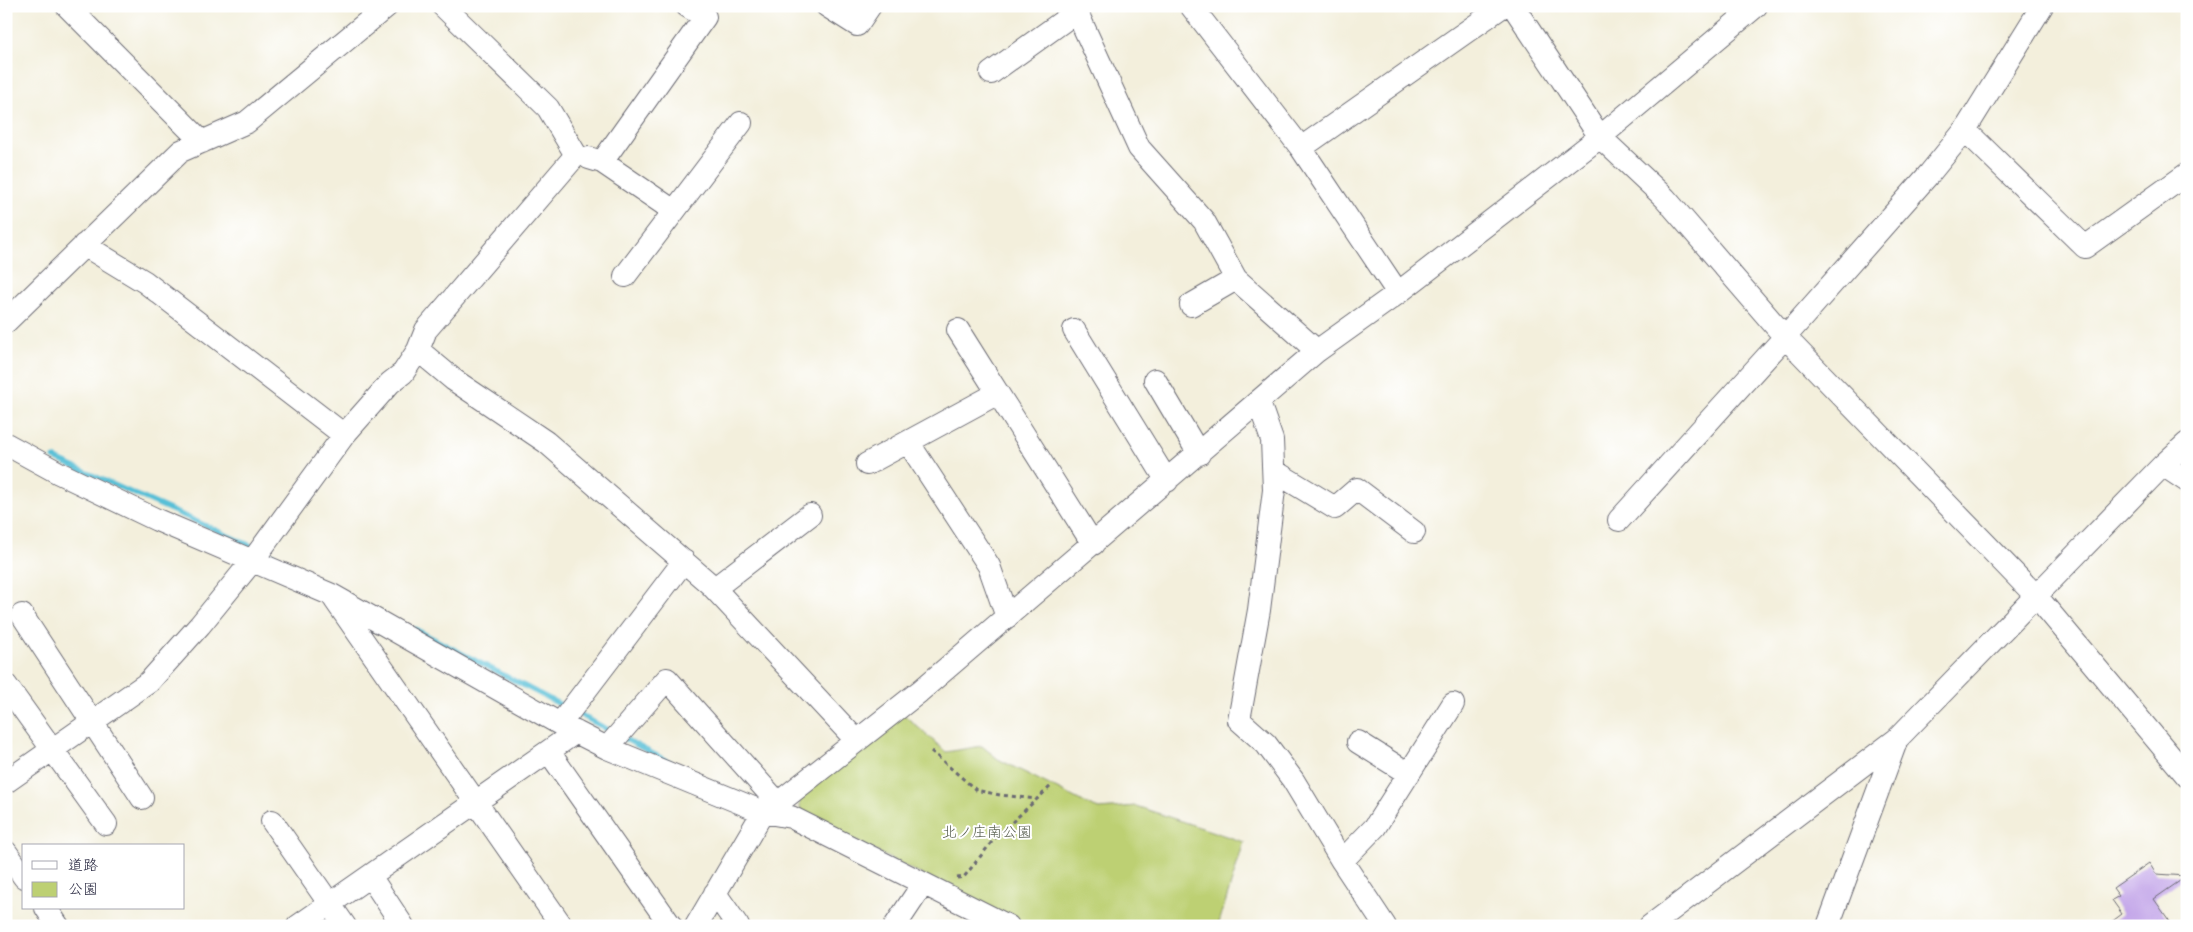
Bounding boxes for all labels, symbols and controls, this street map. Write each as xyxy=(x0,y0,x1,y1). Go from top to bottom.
park label: 北ノ庄南公園 xyxy=(942,822,1032,841)
legend xyxy=(22,844,185,910)
text: 道路 xyxy=(68,855,98,874)
text: 公園 xyxy=(68,879,98,898)

